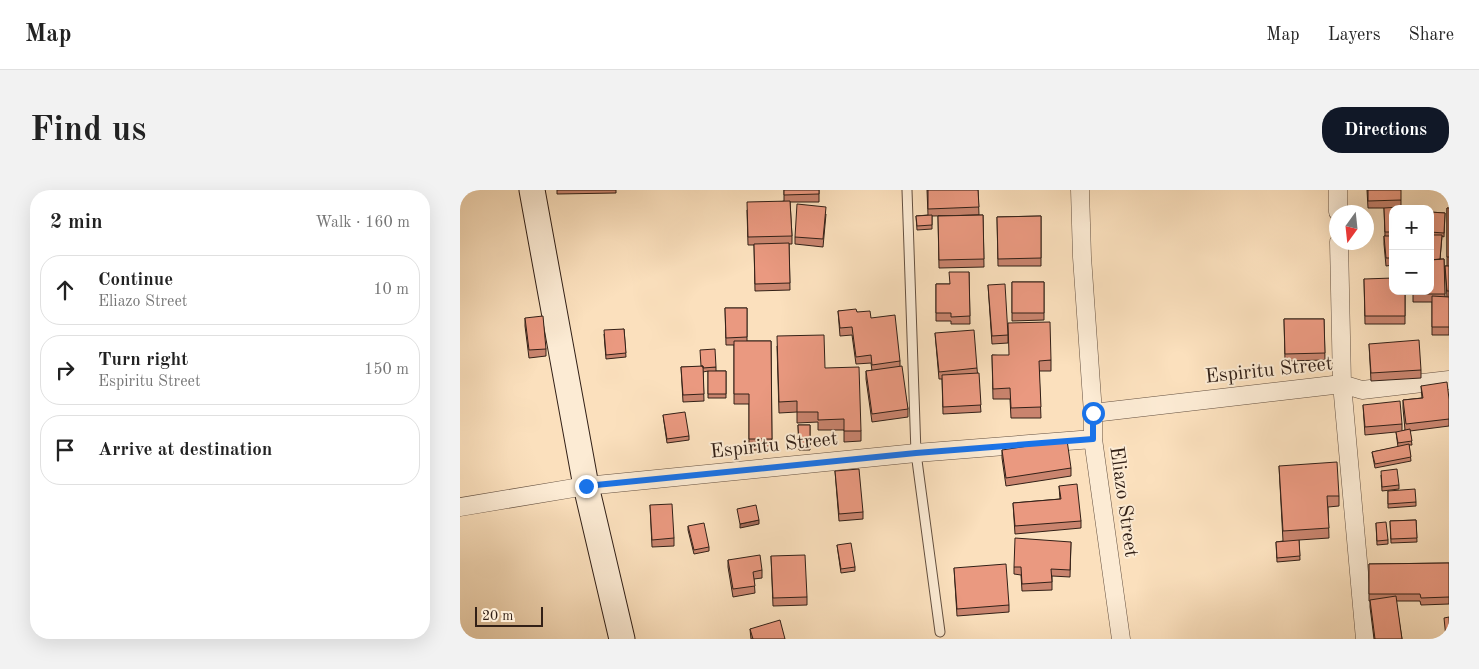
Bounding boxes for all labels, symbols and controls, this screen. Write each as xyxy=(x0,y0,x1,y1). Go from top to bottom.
text: Map xyxy=(25,23,72,47)
text: Map xyxy=(1266,26,1300,44)
text: Layers xyxy=(1328,26,1380,44)
text: Share xyxy=(1408,26,1454,44)
button: Directions xyxy=(1322,107,1449,153)
text: Find us xyxy=(30,113,146,148)
north arrow xyxy=(1329,205,1374,250)
map controls xyxy=(1389,205,1434,295)
button: + xyxy=(1389,205,1434,250)
text: 2 min xyxy=(50,212,103,233)
text: Walk · 160 m xyxy=(315,215,410,231)
button: − xyxy=(1389,250,1434,295)
text: Continue xyxy=(98,271,173,290)
icon: ahead xyxy=(51,276,79,304)
text: 10 m xyxy=(373,282,409,298)
text: Eliazo Street xyxy=(98,294,187,310)
text: Turn right xyxy=(98,351,188,370)
street label: Espiritu Street xyxy=(1204,354,1334,388)
icon: right xyxy=(51,356,79,384)
text: 150 m xyxy=(364,362,409,378)
text: Espiritu Street xyxy=(98,374,201,390)
route start xyxy=(1082,402,1105,425)
street label: Espiritu Street xyxy=(709,429,839,463)
icon: arrive xyxy=(51,436,79,464)
text: Arrive at destination xyxy=(98,441,272,460)
street label: Eliazo Street xyxy=(1105,445,1141,559)
route end xyxy=(575,475,598,498)
scale bar xyxy=(475,604,542,627)
text: 20 m xyxy=(482,609,513,623)

